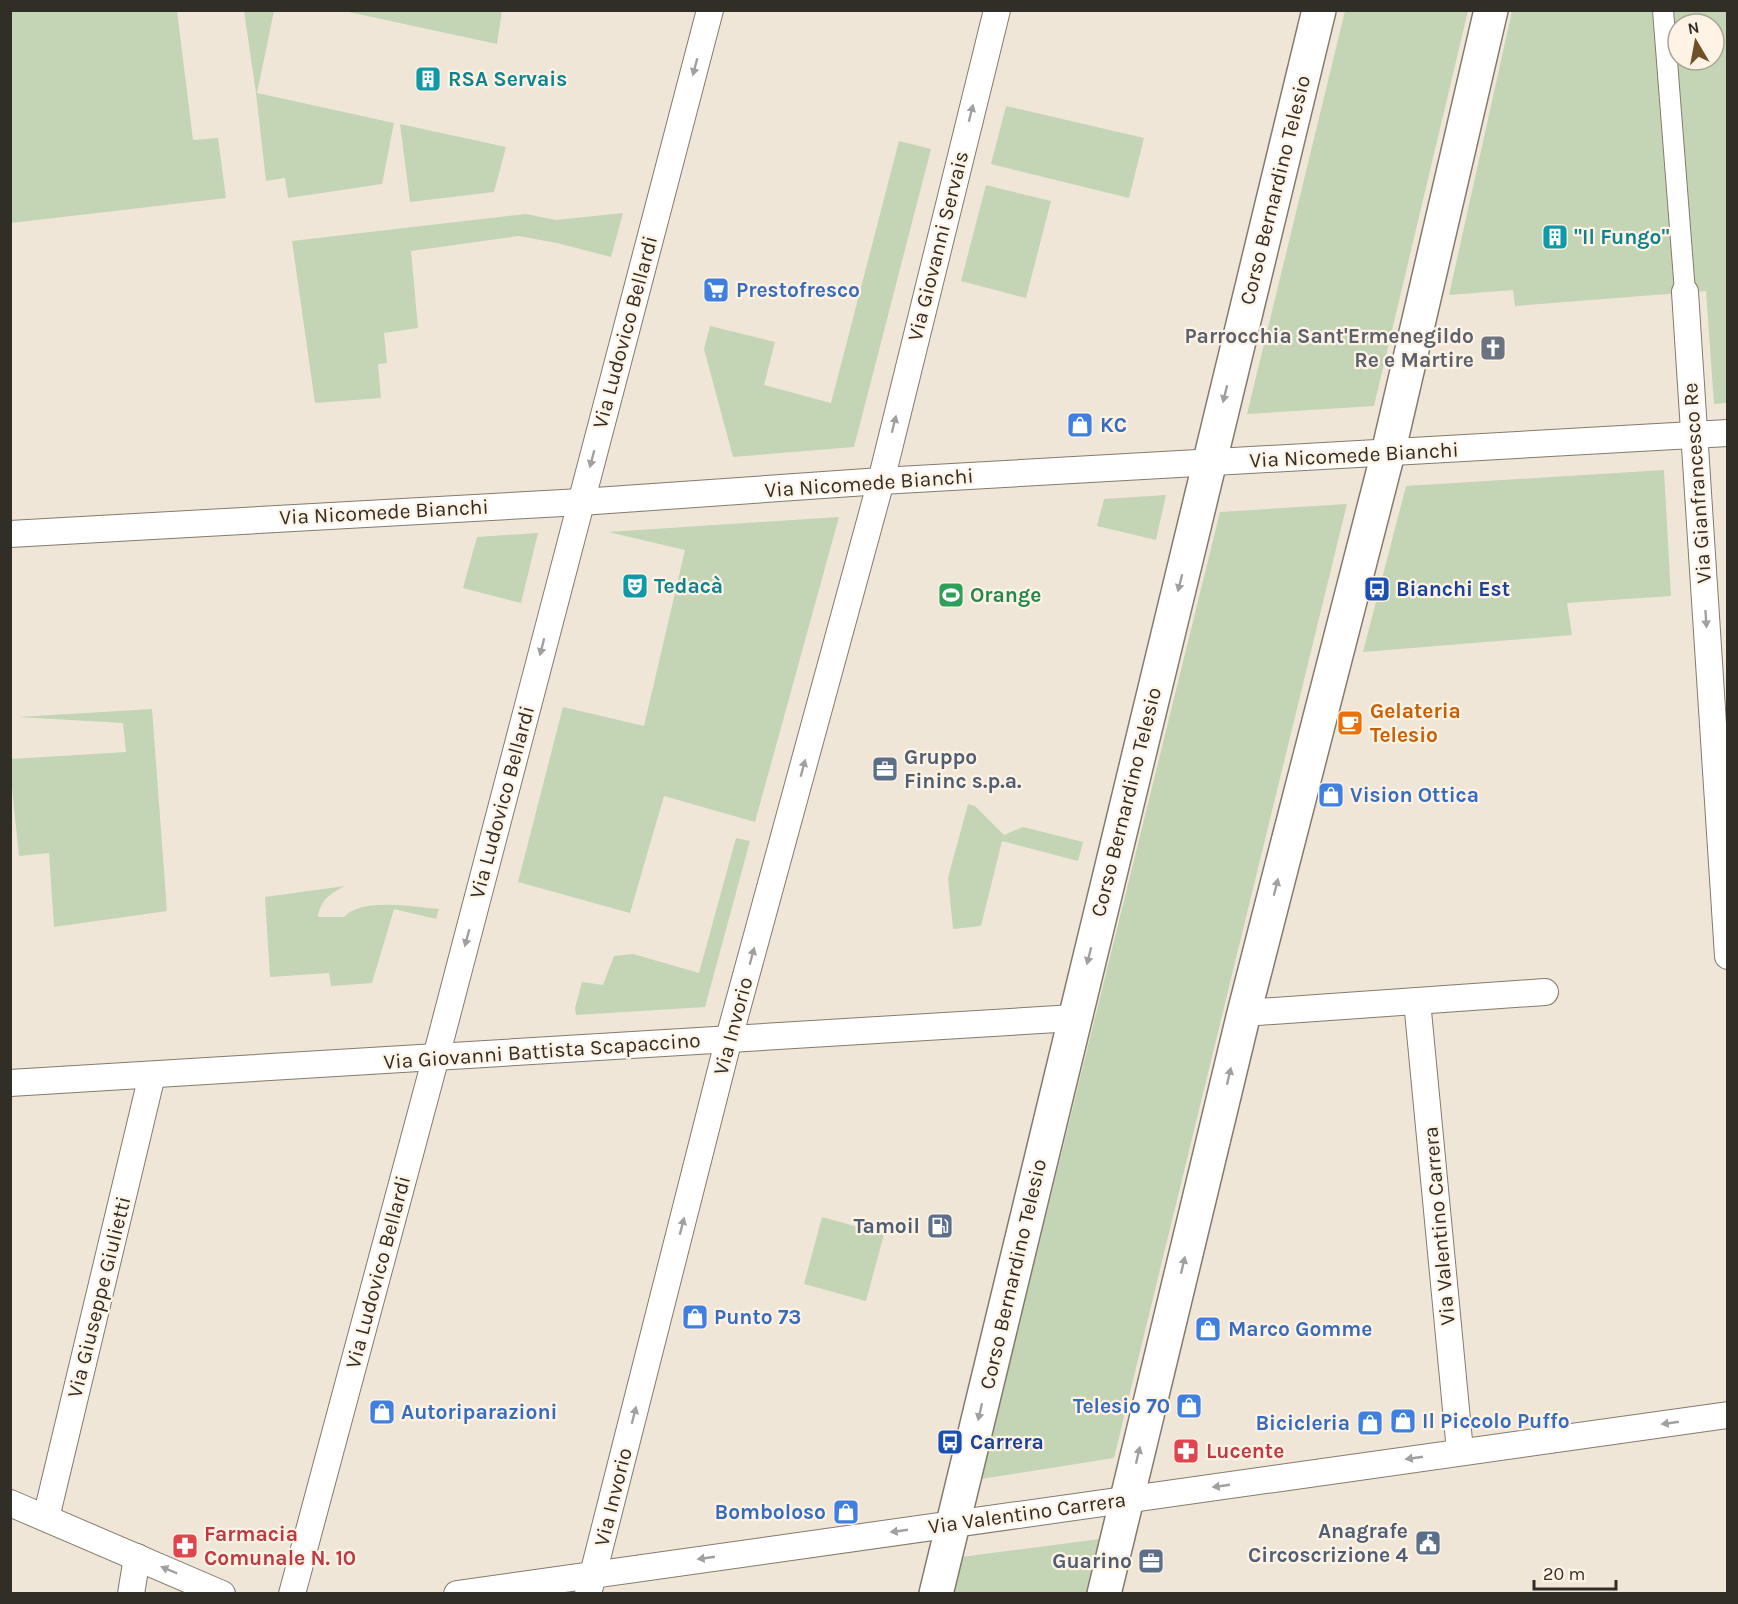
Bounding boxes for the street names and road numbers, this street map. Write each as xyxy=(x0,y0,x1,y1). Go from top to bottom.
street label: Corso Bernardino Telesio xyxy=(1235,73,1315,307)
street label: Via Giovanni Servais xyxy=(903,148,973,344)
street label: Via Ludovico Bellardi xyxy=(588,233,662,431)
street label: Via Gianfrancesco Re xyxy=(1678,382,1716,584)
street label: Via Nicomede Bianchi xyxy=(1249,438,1459,472)
street label: Via Nicomede Bianchi xyxy=(764,464,974,502)
street label: Via Nicomede Bianchi xyxy=(279,495,489,529)
street label: Corso Bernardino Telesio xyxy=(1086,685,1166,919)
street label: Via Ludovico Bellardi xyxy=(465,703,539,901)
street label: Via Invorio xyxy=(708,974,758,1078)
street label: Via Giovanni Battista Scapaccino xyxy=(383,1028,701,1074)
street label: Via Valentino Carrera xyxy=(1418,1126,1460,1326)
street label: Corso Bernardino Telesio xyxy=(975,1156,1051,1392)
street label: Via Ludovico Bellardi xyxy=(341,1173,415,1371)
street label: Via Giuseppe Giulietti xyxy=(62,1194,136,1400)
street label: Via Invorio xyxy=(589,1445,637,1549)
street label: Via Valentino Carrera xyxy=(927,1487,1127,1539)

